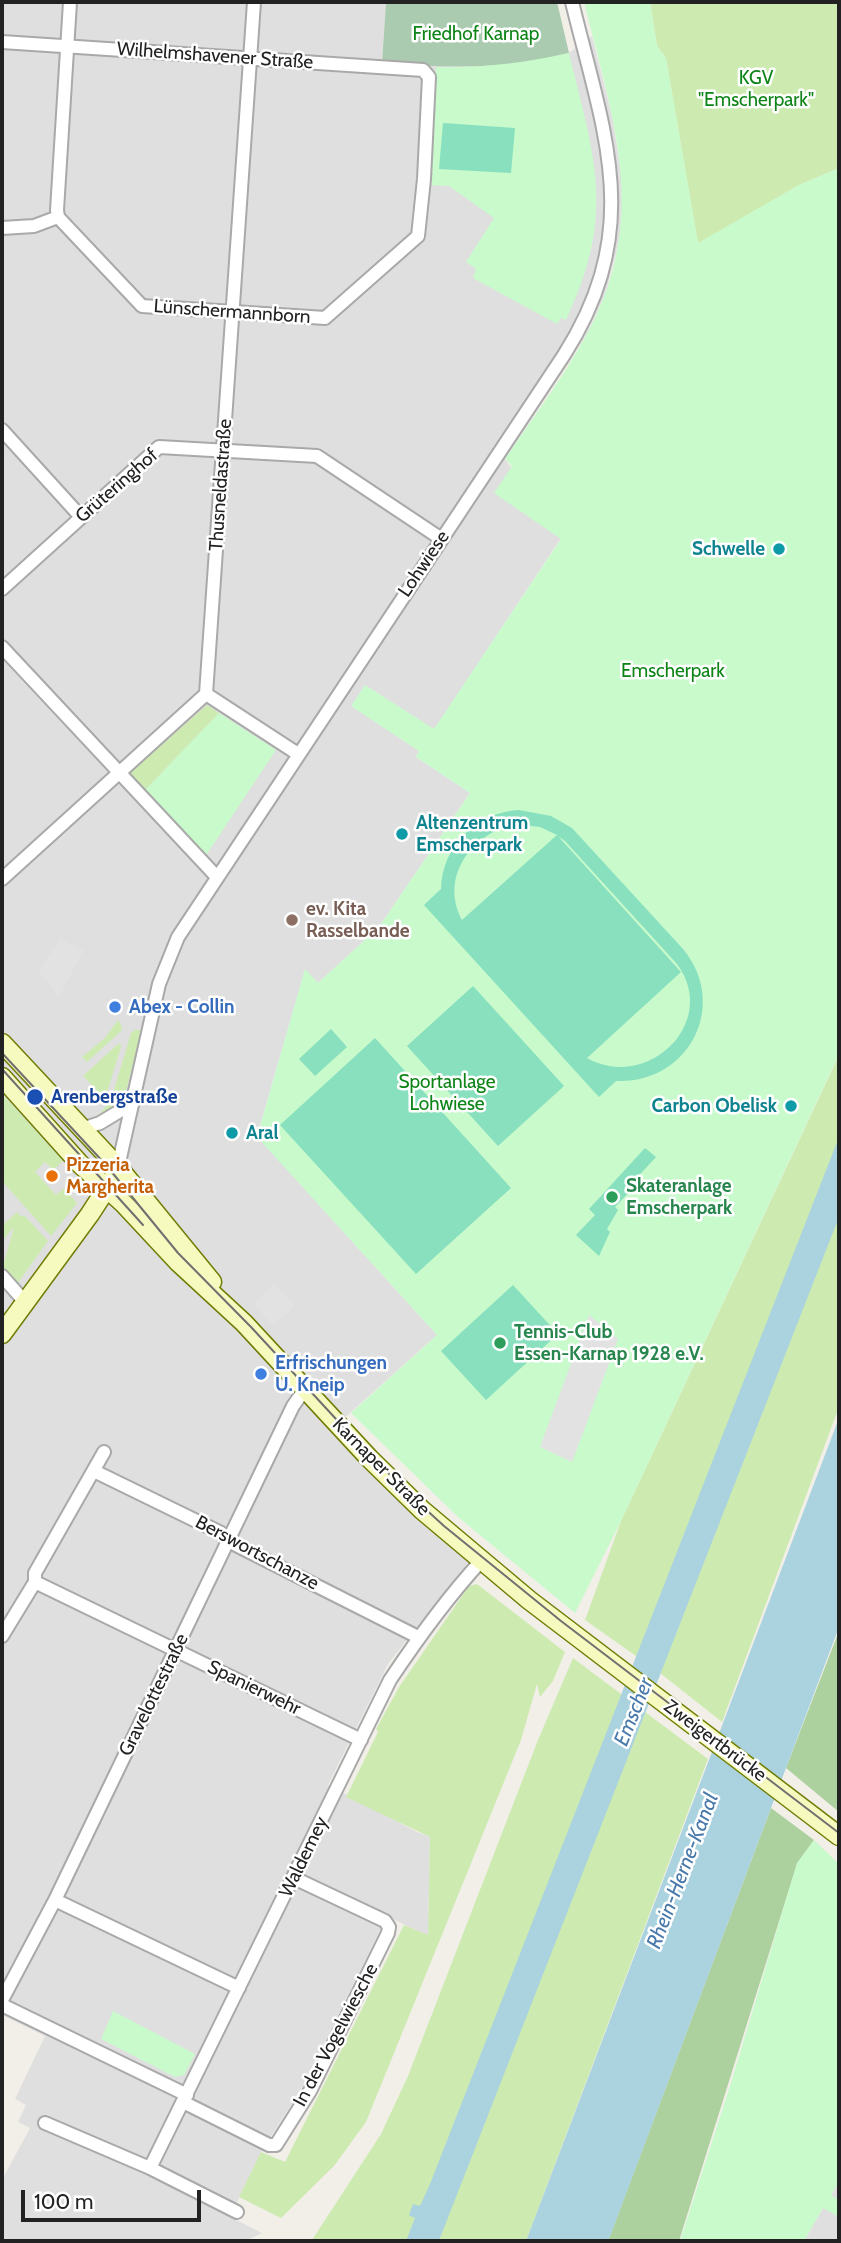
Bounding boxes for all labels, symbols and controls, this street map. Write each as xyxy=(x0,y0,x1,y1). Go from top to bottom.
park label: Friedhof Karnap xyxy=(413,23,539,45)
street label: Wilhelmshavener Straße xyxy=(116,38,314,74)
park label: KGV "Emscherpark" xyxy=(698,67,814,111)
street label: Lünschermannborn xyxy=(153,295,311,329)
street label: Thusneldastraße xyxy=(205,418,237,552)
street label: Grüteringhof xyxy=(71,444,163,528)
street label: Lohwiese xyxy=(394,527,454,601)
place label: Schwelle xyxy=(692,538,765,560)
marker: Schwelle xyxy=(771,541,787,557)
park label: Emscherpark xyxy=(621,660,725,682)
place label: Altenzentrum Emscherpark xyxy=(416,812,528,856)
marker: Altenzentrum Emscherpark xyxy=(394,826,410,842)
place label: ev. Kita Rasselbande xyxy=(306,898,410,942)
marker: ev. Kita Rasselbande xyxy=(284,912,300,928)
place label: Abex - Collin xyxy=(129,996,235,1018)
marker: Abex - Collin xyxy=(107,999,123,1015)
park label: Sportanlage Lohwiese xyxy=(399,1071,495,1115)
place label: Arenbergstraße xyxy=(51,1086,177,1108)
marker: Arenbergstraße xyxy=(25,1087,45,1107)
place label: Carbon Obelisk xyxy=(652,1095,777,1117)
marker: Carbon Obelisk xyxy=(783,1098,799,1114)
place label: Aral xyxy=(246,1122,278,1144)
marker: Aral xyxy=(224,1125,240,1141)
place label: Pizzeria Margherita xyxy=(66,1154,154,1198)
marker: Pizzeria Margherita xyxy=(44,1168,60,1184)
place label: Skateranlage Emscherpark xyxy=(626,1175,732,1219)
marker: Skateranlage Emscherpark xyxy=(604,1189,620,1205)
place label: Tennis-Club Essen-Karnap 1928 e.V. xyxy=(514,1321,704,1365)
marker: Tennis-Club Essen-Karnap 1928 e.V. xyxy=(492,1335,508,1351)
place label: Erfrischungen U. Kneip xyxy=(275,1352,387,1396)
marker: Erfrischungen U. Kneip xyxy=(253,1366,269,1382)
street label: Karnaper Straße xyxy=(327,1413,435,1521)
street label: Berswortschanze xyxy=(191,1511,323,1595)
street label: Gravelottestraße xyxy=(115,1630,193,1760)
street label: Spanierwehr xyxy=(204,1656,304,1720)
water label: Emscher xyxy=(609,1674,659,1750)
street label: Zweigertbrücke xyxy=(659,1695,771,1787)
water label: Rhein-Herne-Kanal xyxy=(642,1790,724,1952)
street label: Waldemey xyxy=(275,1813,333,1901)
street label: In der Vogelwiesche xyxy=(289,1960,383,2110)
scale bar xyxy=(24,2176,205,2220)
text: 100 m xyxy=(34,2189,93,2214)

